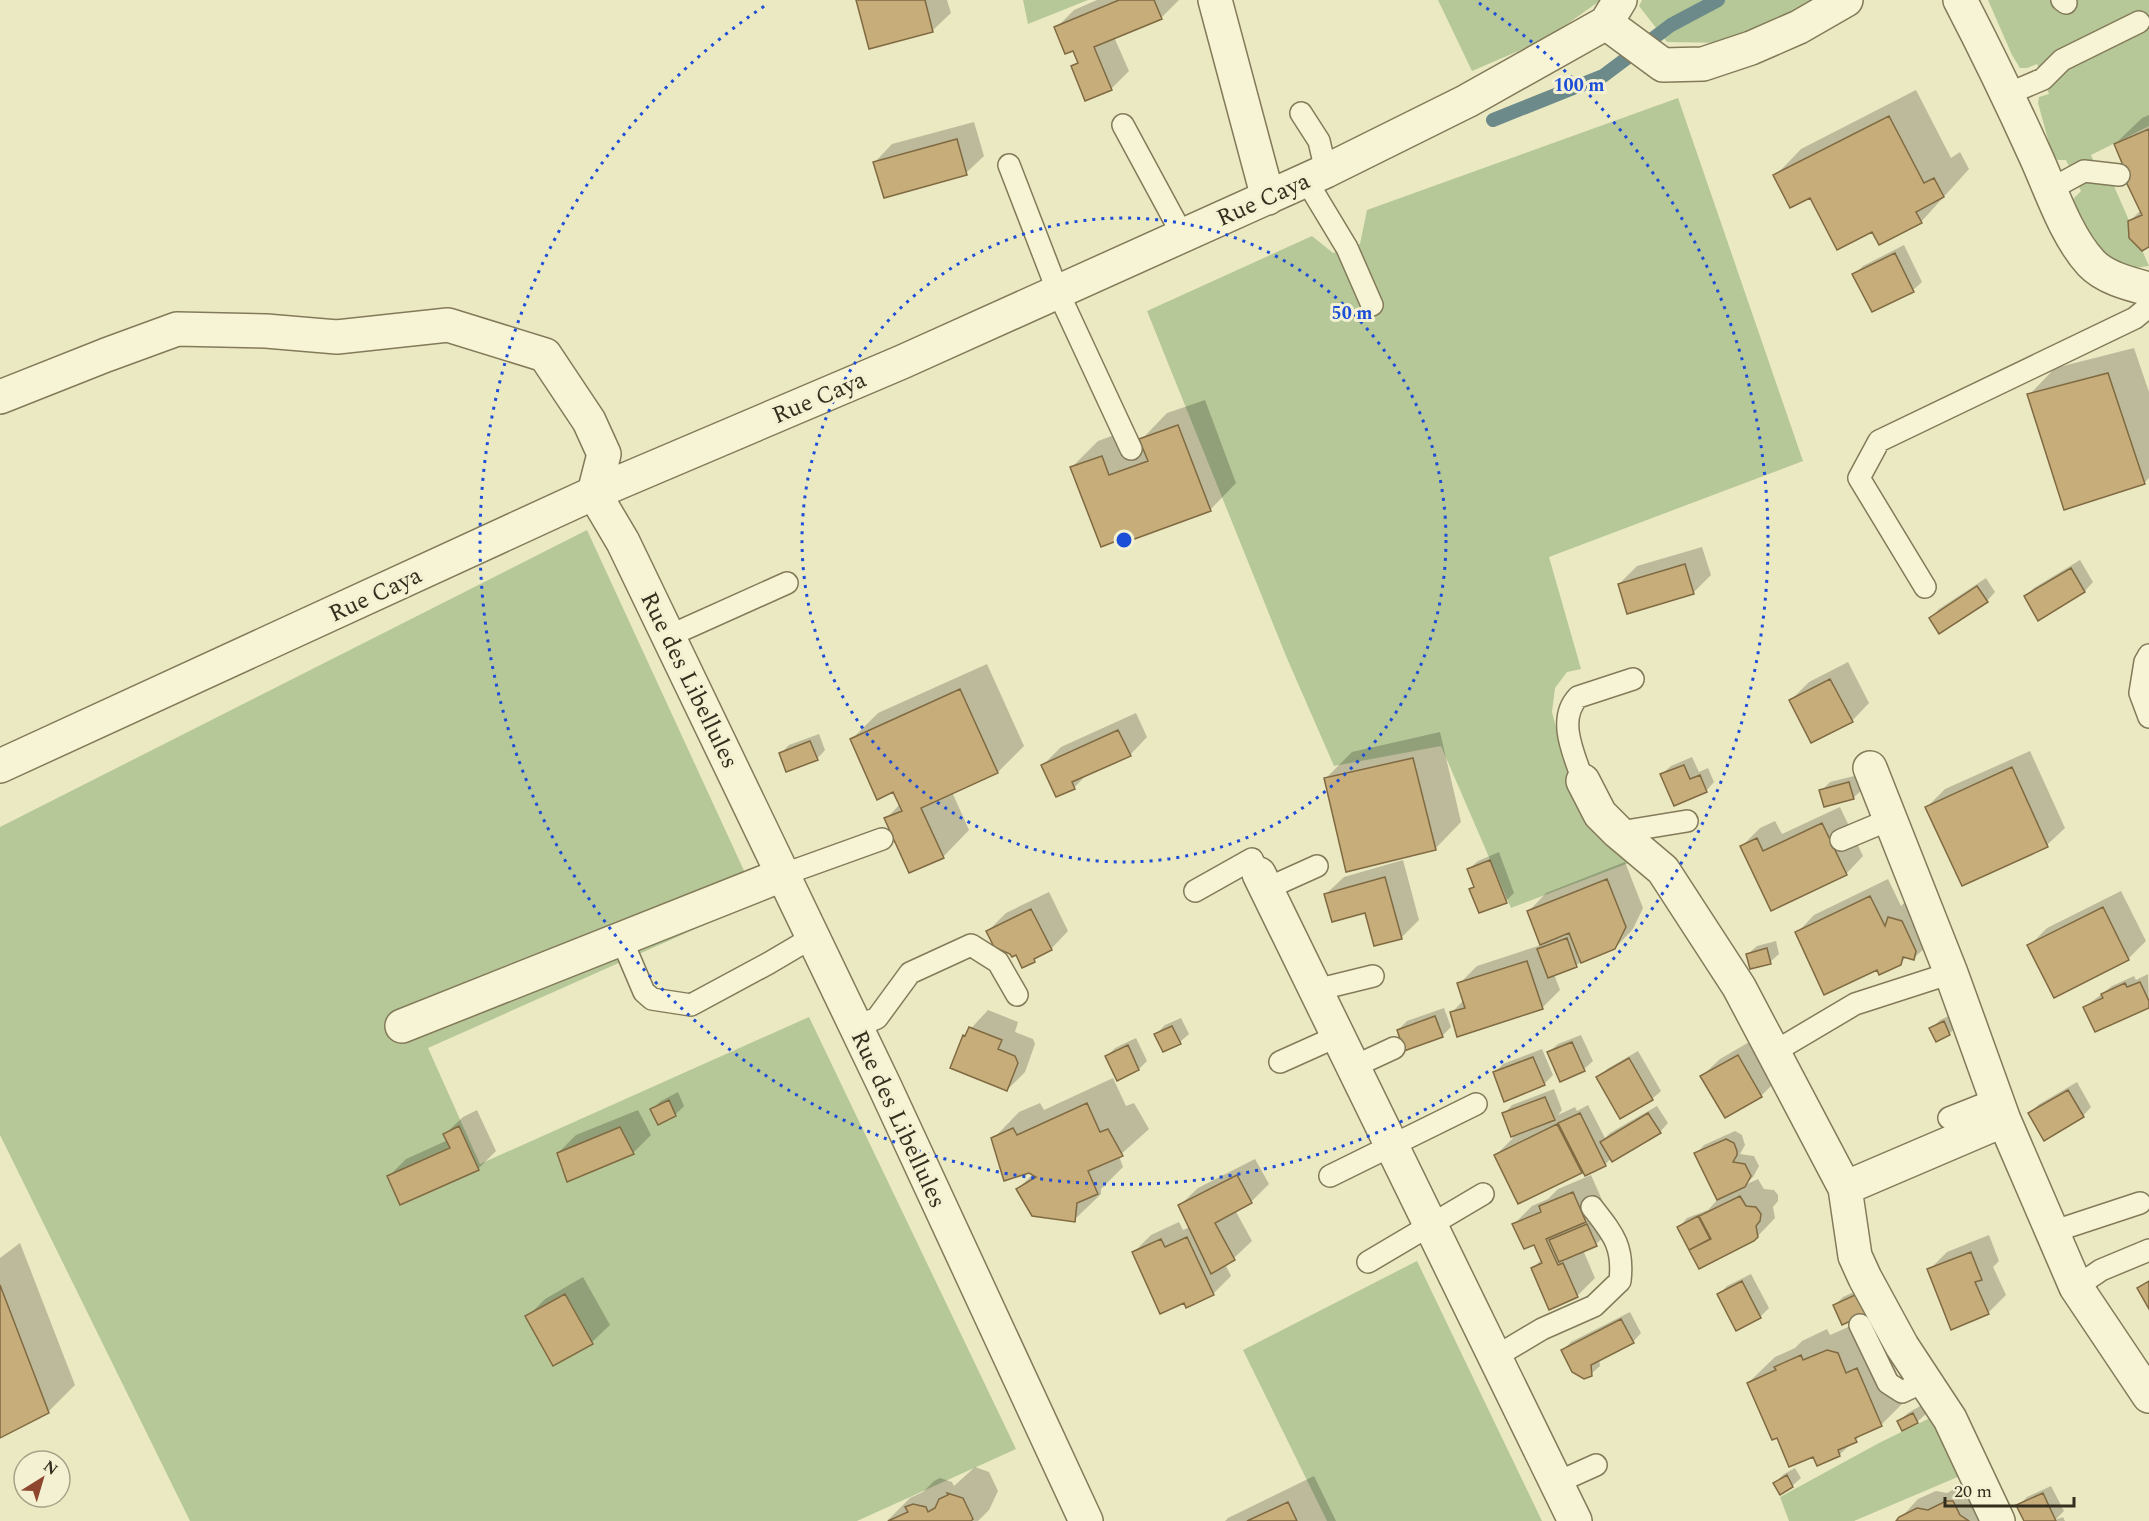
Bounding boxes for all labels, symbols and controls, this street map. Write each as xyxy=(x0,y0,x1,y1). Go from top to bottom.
text: 100 m xyxy=(1553,72,1605,99)
street label: Rue Caya xyxy=(1211,163,1316,237)
text: 50 m xyxy=(1332,300,1372,327)
street label: Rue Caya xyxy=(767,362,872,434)
centre of rings xyxy=(1114,530,1134,550)
street label: Rue Caya xyxy=(323,558,428,632)
street label: Rue des Libellules xyxy=(631,586,748,775)
street label: Rue des Libellules xyxy=(841,1024,955,1214)
north arrow xyxy=(12,1449,72,1509)
text: N xyxy=(38,1454,63,1481)
scale bar xyxy=(1945,1470,2074,1508)
text: 20 m xyxy=(1954,1478,1992,1505)

